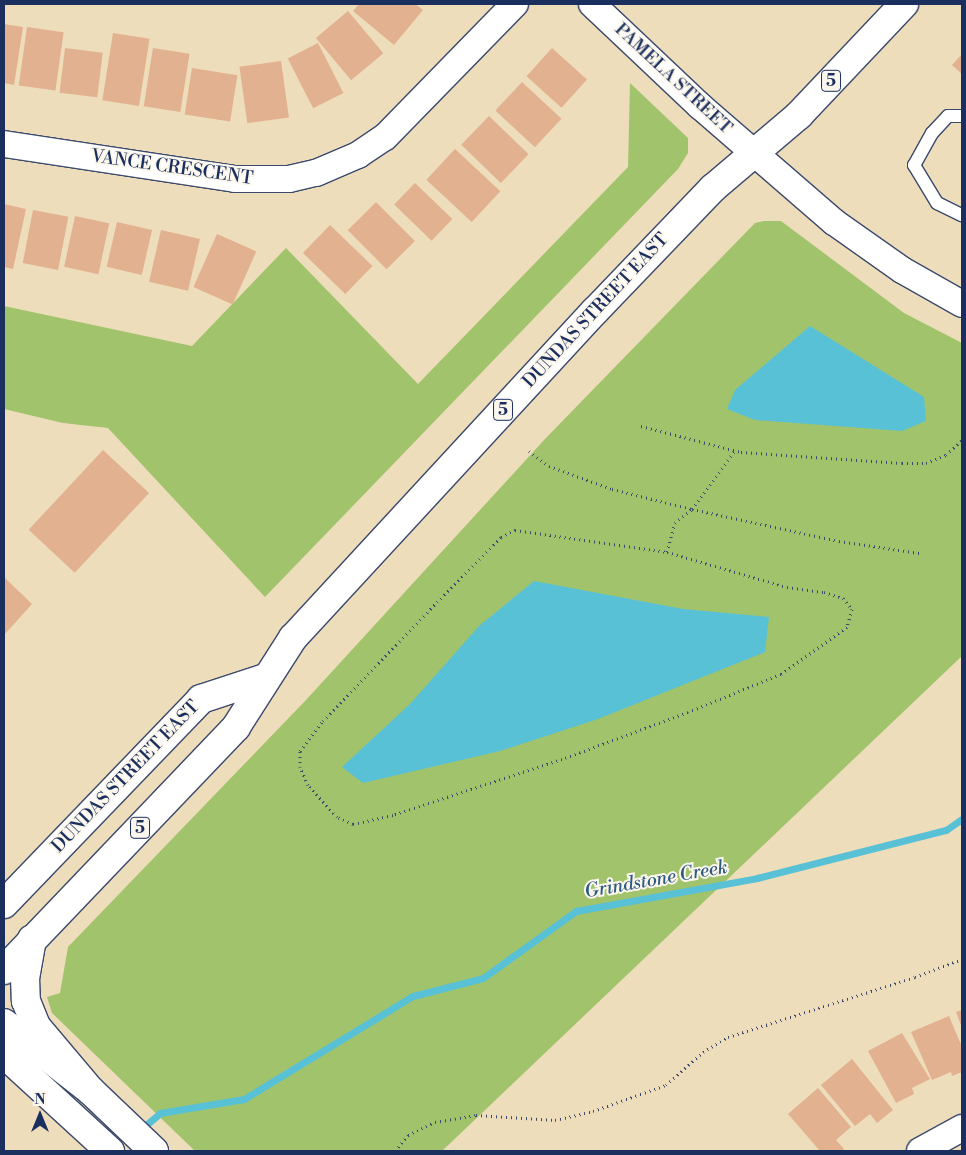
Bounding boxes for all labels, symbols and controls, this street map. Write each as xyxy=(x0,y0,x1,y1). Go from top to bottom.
street label: PAMELA STREET xyxy=(610,19,736,139)
road number: 5 xyxy=(821,68,841,94)
street label: VANCE CRESCENT xyxy=(90,146,254,190)
street label: DUNDAS STREET EAST xyxy=(519,229,673,393)
road number: 5 xyxy=(493,396,513,424)
street label: DUNDAS STREET EAST xyxy=(48,696,204,858)
road number: 5 xyxy=(130,814,150,841)
water label: Grindstone Creek xyxy=(583,856,729,904)
north arrow xyxy=(15,1090,65,1140)
text: N xyxy=(34,1091,46,1109)

